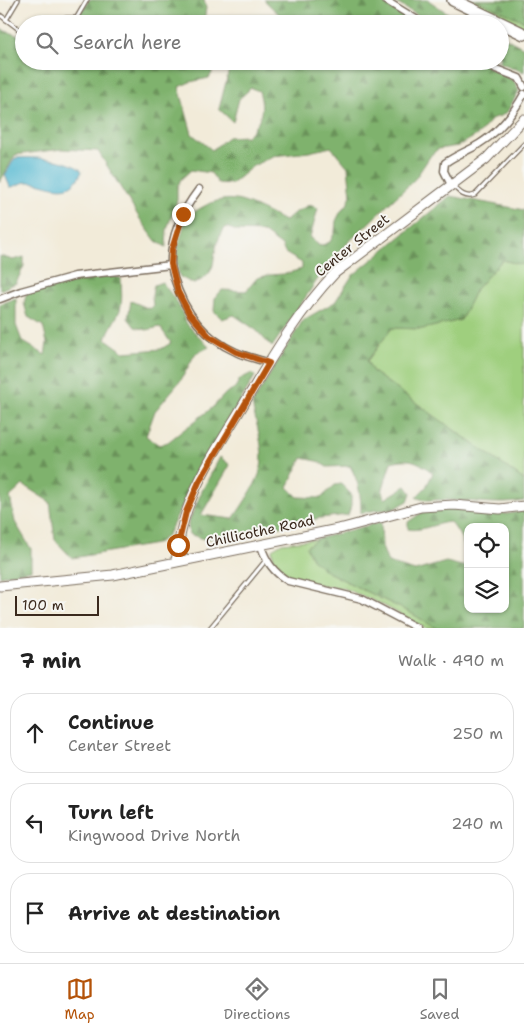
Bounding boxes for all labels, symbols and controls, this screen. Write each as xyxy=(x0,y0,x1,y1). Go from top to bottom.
search box xyxy=(15,15,509,70)
icon: search xyxy=(33,29,61,57)
text: Search here xyxy=(73,30,182,55)
route end xyxy=(172,203,195,226)
street label: Center Street xyxy=(311,210,393,280)
street label: Chillicothe Road xyxy=(204,511,316,551)
map controls xyxy=(464,523,509,613)
button: locate xyxy=(464,523,509,568)
route start xyxy=(167,534,190,557)
button: layers xyxy=(464,568,509,613)
scale bar xyxy=(15,593,99,616)
text: 100 m xyxy=(22,596,64,614)
text: 7 min xyxy=(20,647,81,675)
text: Walk · 490 m xyxy=(398,650,504,671)
text: Continue xyxy=(68,710,154,735)
icon: ahead xyxy=(21,719,49,747)
text: 250 m xyxy=(452,723,503,744)
text: Center Street xyxy=(68,735,171,756)
text: Turn left xyxy=(68,800,154,825)
icon: left xyxy=(21,809,49,837)
text: 240 m xyxy=(451,813,503,834)
text: Kingwood Drive North xyxy=(68,825,240,846)
icon: arrive xyxy=(21,899,49,927)
text: Arrive at destination xyxy=(68,901,280,926)
tab: Map xyxy=(65,975,95,1023)
tab: Directions xyxy=(224,975,290,1023)
tab: Saved xyxy=(420,975,459,1023)

